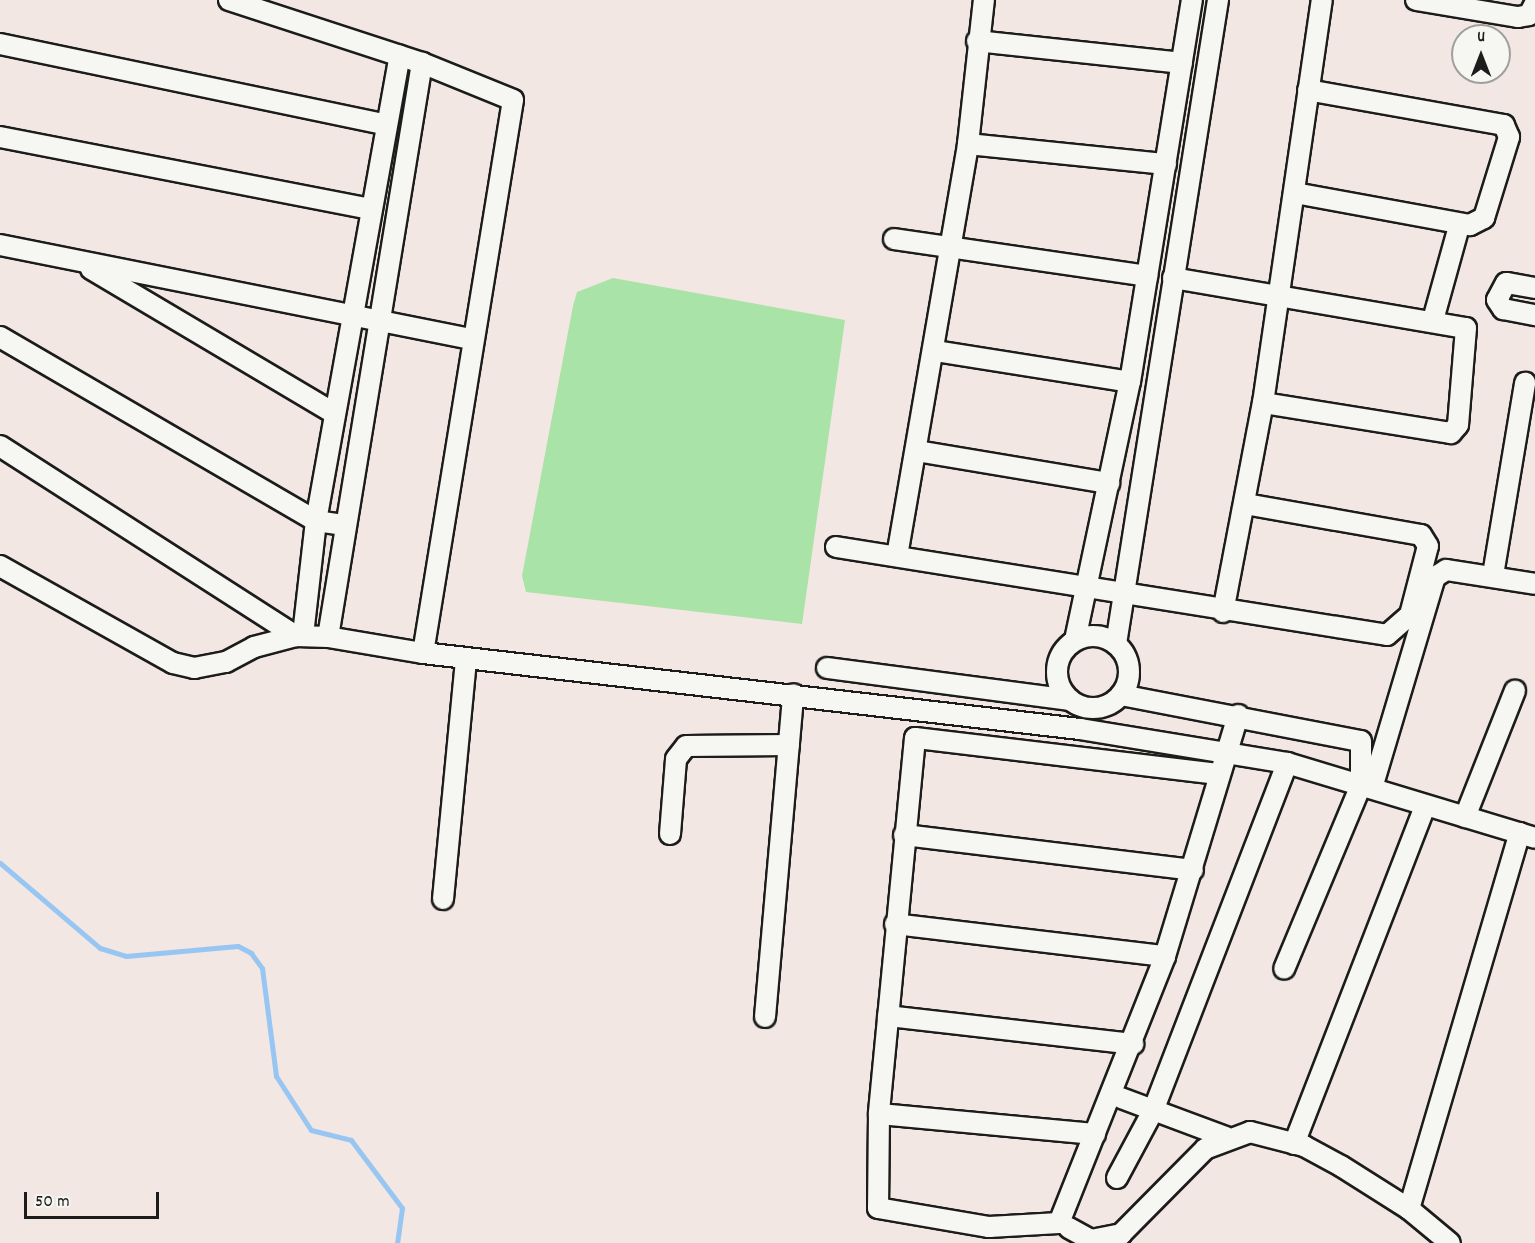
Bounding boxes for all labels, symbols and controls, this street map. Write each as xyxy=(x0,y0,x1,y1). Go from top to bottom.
north arrow xyxy=(1451,24,1511,84)
text: U xyxy=(1477,26,1485,49)
scale bar xyxy=(27,1180,162,1218)
text: 50 m xyxy=(35,1190,70,1215)

